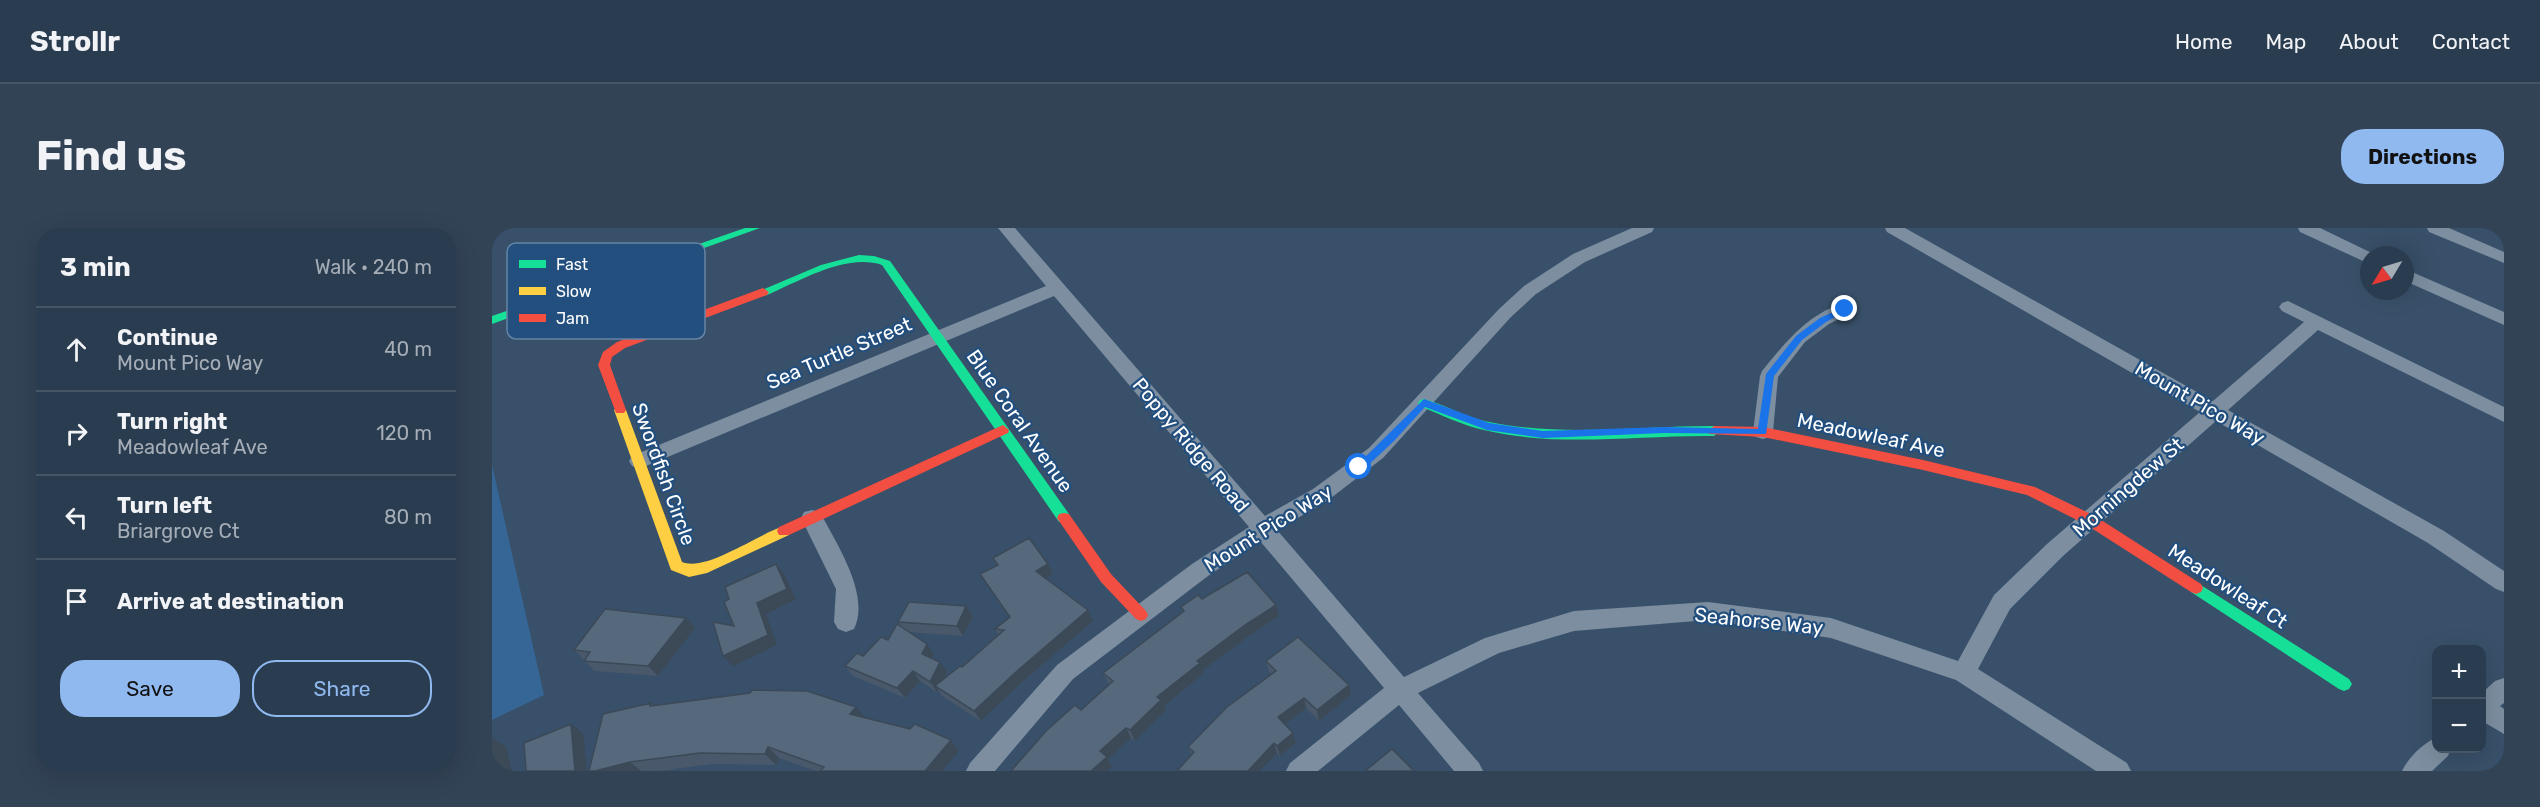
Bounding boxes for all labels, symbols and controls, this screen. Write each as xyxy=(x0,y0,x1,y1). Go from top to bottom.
text: Strollr xyxy=(30,25,120,58)
text: Home xyxy=(2175,29,2232,54)
text: Map xyxy=(2265,29,2306,54)
text: About xyxy=(2339,29,2399,54)
text: Contact xyxy=(2432,29,2510,54)
button: Directions xyxy=(2341,129,2504,184)
text: Find us xyxy=(36,131,187,181)
legend xyxy=(507,243,705,339)
north arrow xyxy=(2360,246,2414,300)
text: 3 min xyxy=(60,252,131,283)
text: Walk · 240 m xyxy=(315,255,432,279)
text: Fast xyxy=(556,255,588,274)
text: Slow xyxy=(556,282,592,301)
route end xyxy=(1831,295,1857,321)
text: Jam xyxy=(556,309,589,328)
street label: Sea Turtle Street xyxy=(763,312,915,394)
text: Continue xyxy=(117,324,218,351)
icon: ahead xyxy=(60,333,93,366)
text: 40 m xyxy=(384,337,432,361)
street label: Blue Coral Avenue xyxy=(962,345,1078,497)
text: Mount Pico Way xyxy=(117,351,263,375)
street label: Mount Pico Way xyxy=(2131,356,2269,450)
street label: Poppy Ridge Road xyxy=(1128,373,1254,517)
street label: Swordfish Circle xyxy=(627,399,701,549)
text: Turn right xyxy=(117,408,227,435)
street label: Meadowleaf Ave xyxy=(1795,408,1947,462)
icon: right xyxy=(60,417,93,450)
text: 120 m xyxy=(376,421,432,445)
street label: Morningdew St xyxy=(2067,432,2189,542)
text: Meadowleaf Ave xyxy=(117,435,268,459)
route start xyxy=(1345,453,1371,479)
street label: Mount Pico Way xyxy=(1200,479,1336,577)
text: Turn left xyxy=(117,492,212,519)
icon: left xyxy=(60,501,93,534)
text: 80 m xyxy=(384,505,432,529)
text: Briargrove Ct xyxy=(117,519,240,543)
street label: Meadowleaf Ct xyxy=(2164,538,2292,634)
icon: arrive xyxy=(60,585,93,618)
text: Arrive at destination xyxy=(117,588,344,615)
street label: Seahorse Way xyxy=(1693,602,1825,640)
map controls xyxy=(2432,645,2486,753)
button: + xyxy=(2432,645,2486,699)
button: Save xyxy=(60,660,240,717)
button: Share xyxy=(252,660,432,717)
button: − xyxy=(2432,699,2486,753)

